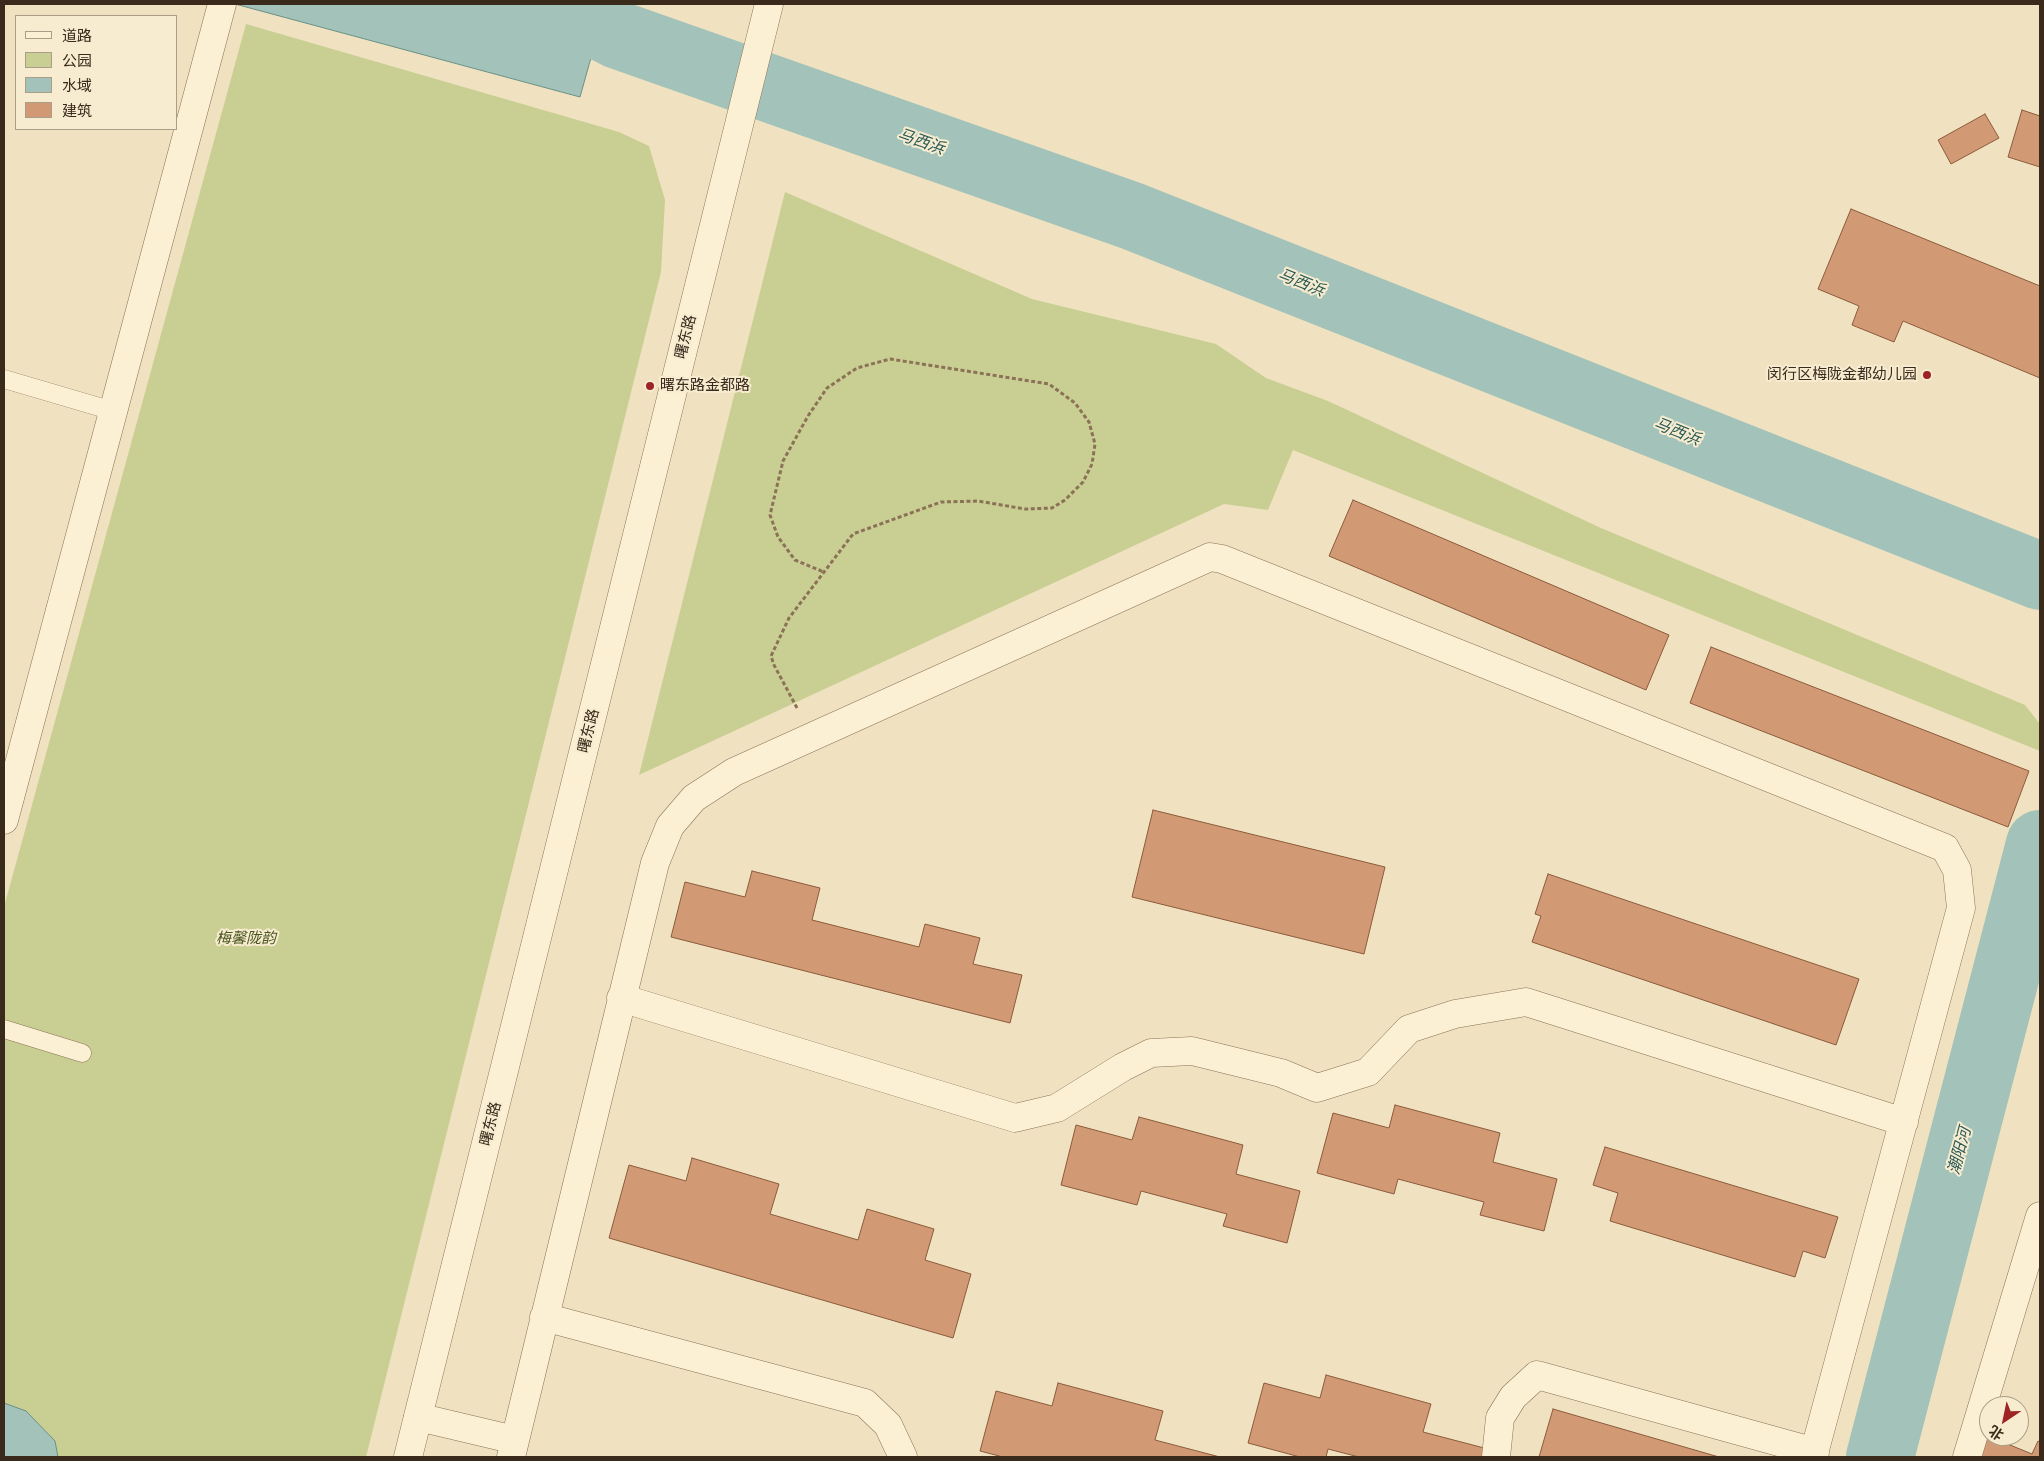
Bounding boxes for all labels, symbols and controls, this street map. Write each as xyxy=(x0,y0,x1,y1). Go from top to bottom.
legend xyxy=(15,15,178,130)
text: 道路 xyxy=(62,26,92,45)
text: 公园 xyxy=(62,51,92,70)
text: 水域 xyxy=(62,76,92,95)
text: 建筑 xyxy=(62,101,92,120)
water label: 马西浜 xyxy=(895,125,947,159)
water label: 马西浜 xyxy=(1275,265,1327,301)
street label: 曙东路 xyxy=(672,313,700,361)
place label: 闵行区梅陇金都幼儿园 xyxy=(1767,366,1917,384)
marker: 闵行区梅陇金都幼儿园 xyxy=(1921,369,1933,381)
place label: 曙东路金都路 xyxy=(660,377,750,395)
marker: 曙东路金都路 xyxy=(644,380,656,392)
water label: 马西浜 xyxy=(1651,414,1703,450)
street label: 曙东路 xyxy=(575,707,603,755)
park label: 梅馨陇韵 xyxy=(216,930,276,948)
street label: 曙东路 xyxy=(477,1100,505,1148)
water label: 潮阳河 xyxy=(1945,1125,1975,1177)
north arrow xyxy=(1979,1396,2029,1446)
text: 北 xyxy=(1985,1421,2007,1444)

